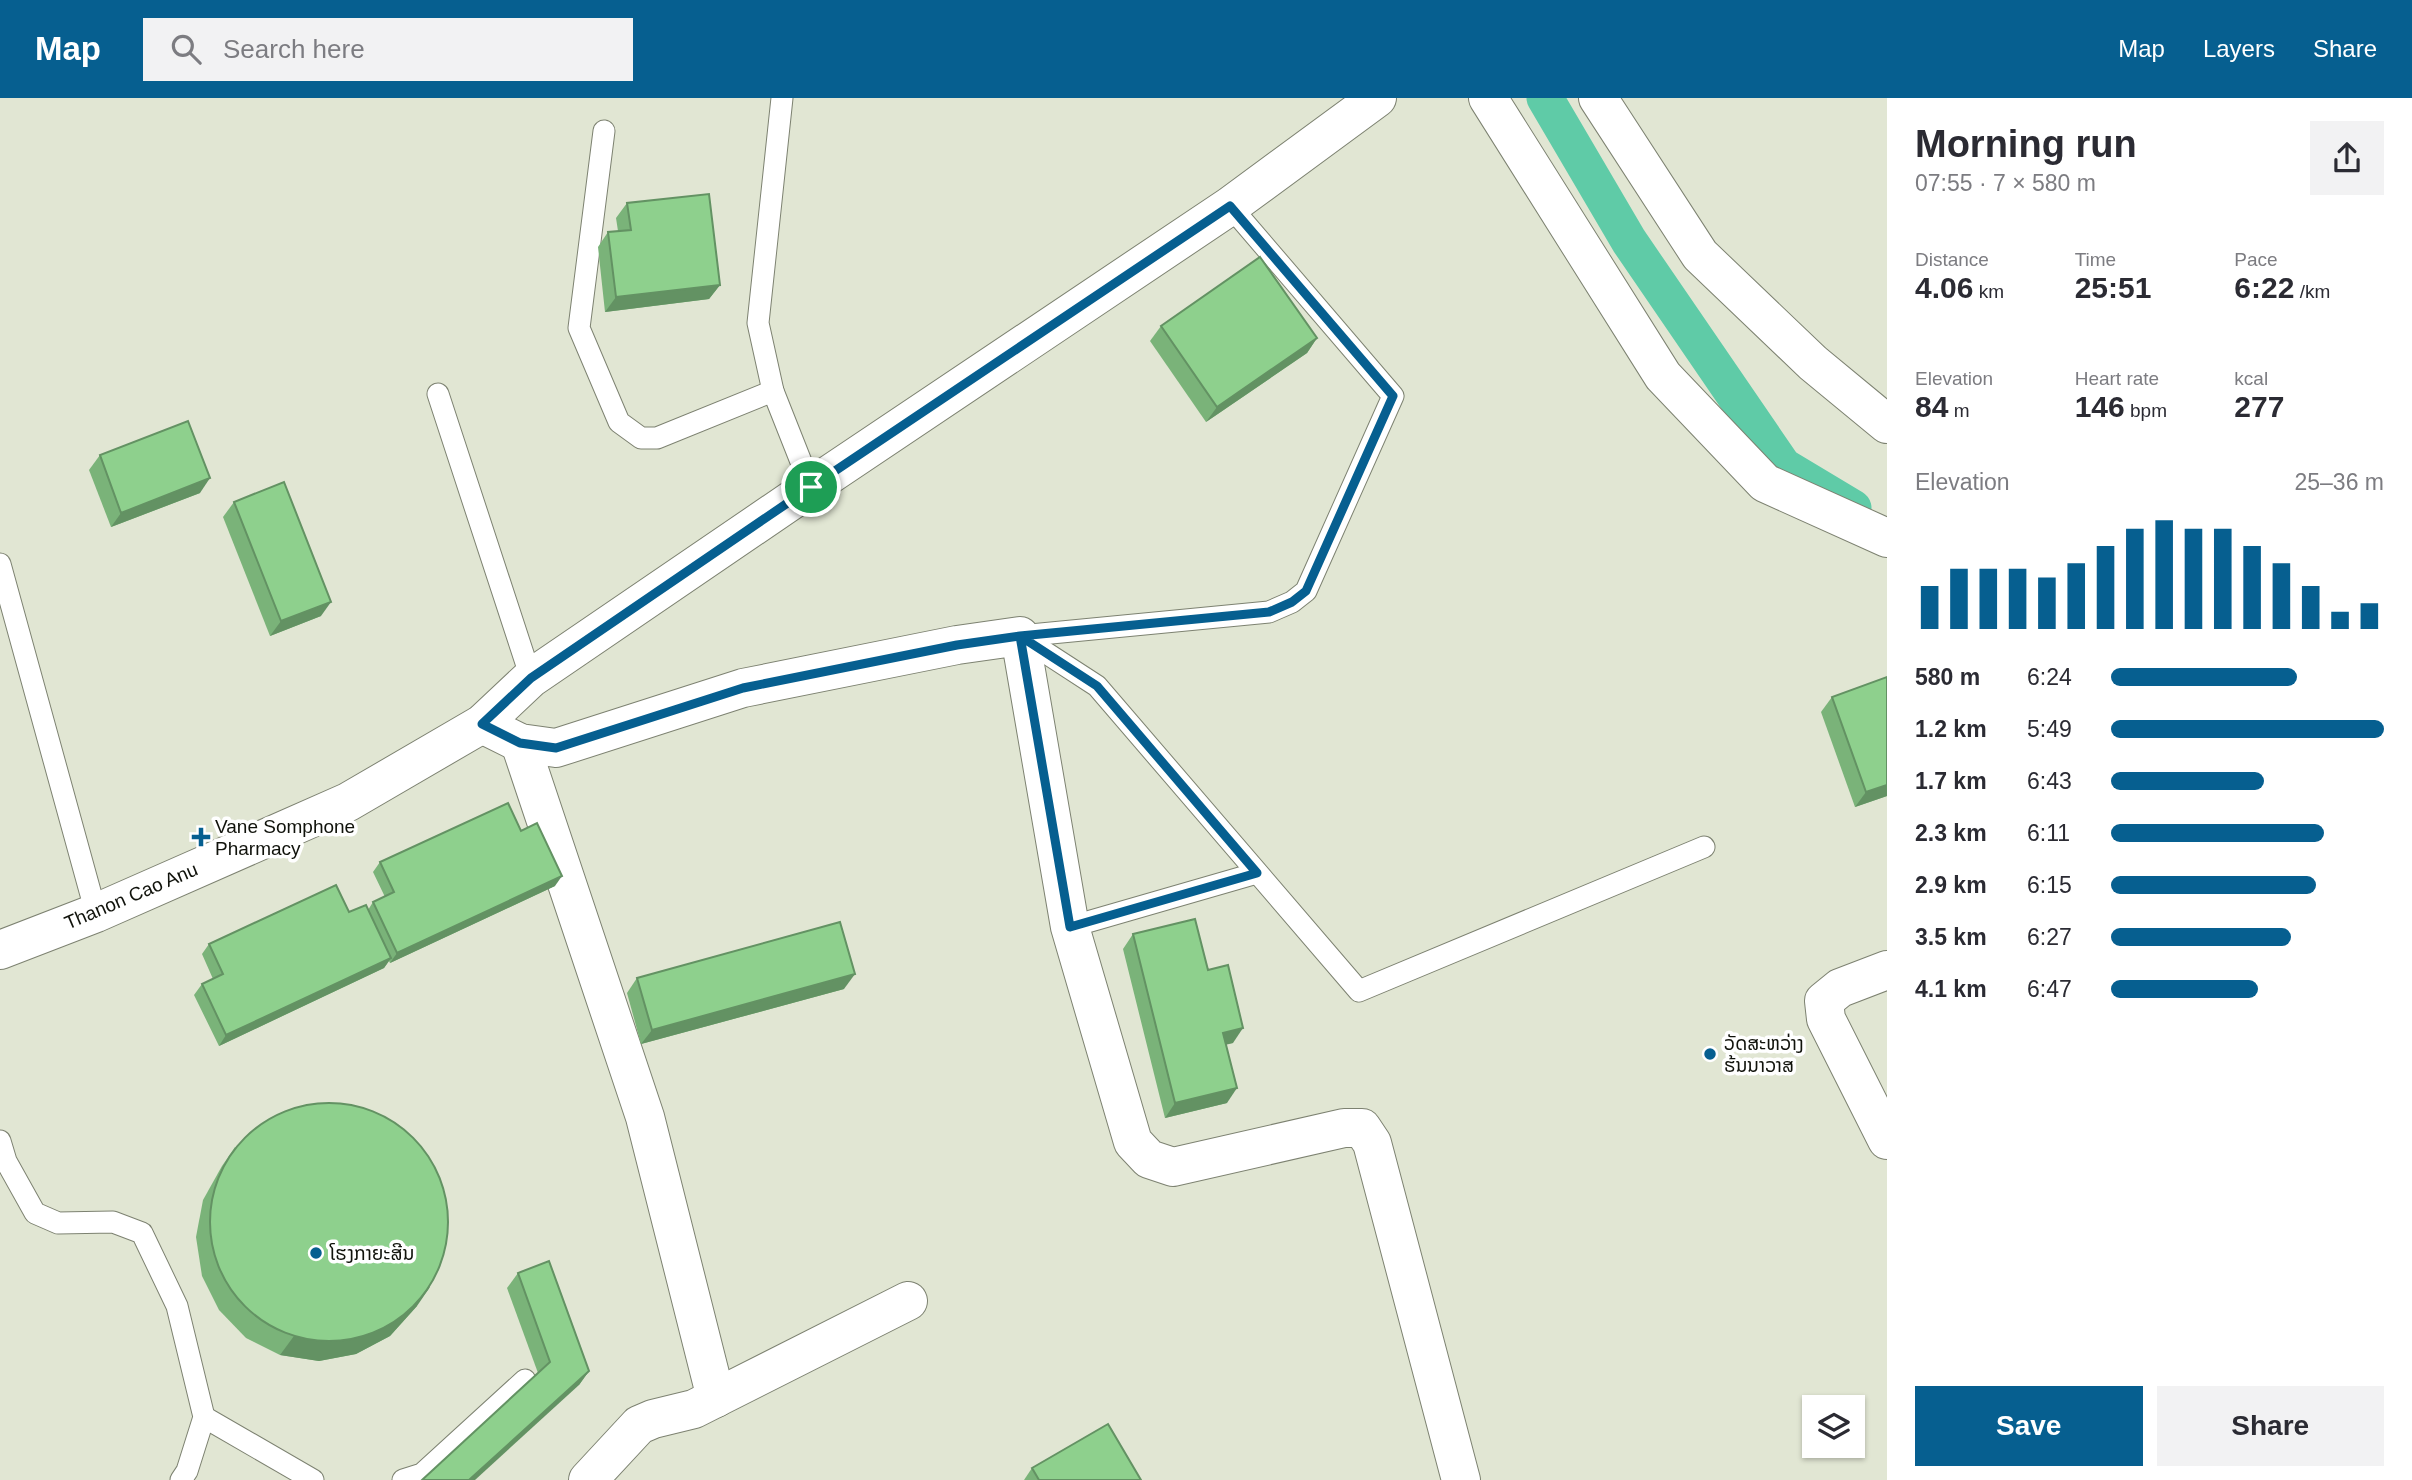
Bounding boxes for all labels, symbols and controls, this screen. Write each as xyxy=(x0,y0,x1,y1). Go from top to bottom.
search box xyxy=(143,18,633,81)
text: Map xyxy=(35,30,101,67)
icon: search xyxy=(167,30,205,68)
text: Search here xyxy=(223,34,365,64)
text: Map xyxy=(2118,35,2165,62)
text: Layers xyxy=(2203,35,2275,62)
text: Share xyxy=(2313,35,2377,62)
button: share xyxy=(2310,121,2384,195)
text: Morning run xyxy=(1915,123,2137,165)
text: 07:55 · 7 × 580 m xyxy=(1915,170,2096,196)
text: Distance xyxy=(1915,249,1989,270)
text: Time xyxy=(2075,249,2116,270)
text: Pace xyxy=(2234,249,2278,270)
text: 4.06 xyxy=(1915,271,1973,304)
text: 25:51 xyxy=(2075,271,2151,304)
text: 6:22 xyxy=(2234,271,2294,304)
text: km xyxy=(1973,281,2004,302)
text: /km xyxy=(2294,281,2330,302)
text: Elevation xyxy=(1915,368,1993,389)
text: Heart rate xyxy=(2075,368,2159,389)
text: kcal xyxy=(2234,368,2268,389)
text: 84 xyxy=(1915,390,1948,423)
text: 146 xyxy=(2075,390,2125,423)
text: 277 xyxy=(2234,390,2284,423)
text: m xyxy=(1948,400,1969,421)
text: bpm xyxy=(2125,400,2167,421)
pin xyxy=(781,457,841,517)
icon: arrive xyxy=(792,468,830,506)
text: Elevation xyxy=(1915,469,2010,495)
text: 25–36 m xyxy=(2294,469,2384,495)
text: 580 m xyxy=(1915,664,1980,690)
text: 6:24 xyxy=(2027,664,2072,690)
text: 1.2 km xyxy=(1915,716,1987,742)
text: 5:49 xyxy=(2027,716,2072,742)
text: 1.7 km xyxy=(1915,768,1987,794)
text: 6:43 xyxy=(2027,768,2072,794)
place label: Vane Somphone Pharmacy xyxy=(215,816,355,859)
text: 2.3 km xyxy=(1915,820,1987,846)
text: 6:11 xyxy=(2027,820,2070,846)
marker: Vane Somphone Pharmacy xyxy=(193,829,209,845)
street label: Thanon Cao Anu xyxy=(61,858,201,934)
text: 2.9 km xyxy=(1915,872,1987,898)
text: 6:15 xyxy=(2027,872,2072,898)
text: 3.5 km xyxy=(1915,924,1987,950)
text: 6:27 xyxy=(2027,924,2072,950)
text: 4.1 km xyxy=(1915,976,1987,1002)
text: 6:47 xyxy=(2027,976,2072,1002)
place label: ວັດສະຫວ່າງ ຮ້ນນາວາສ xyxy=(1724,1033,1804,1076)
marker: ວັດສະຫວ່າງ ຮ້ນນາວາສ xyxy=(1702,1046,1718,1062)
place label: ໂຮງກາຍະສີນ xyxy=(329,1242,414,1264)
marker: ໂຮງກາຍະສີນ xyxy=(308,1245,324,1261)
button: Save xyxy=(1915,1386,2143,1466)
button: Share xyxy=(2157,1386,2384,1466)
map controls xyxy=(1802,1395,1865,1458)
button: layers xyxy=(1802,1395,1865,1458)

